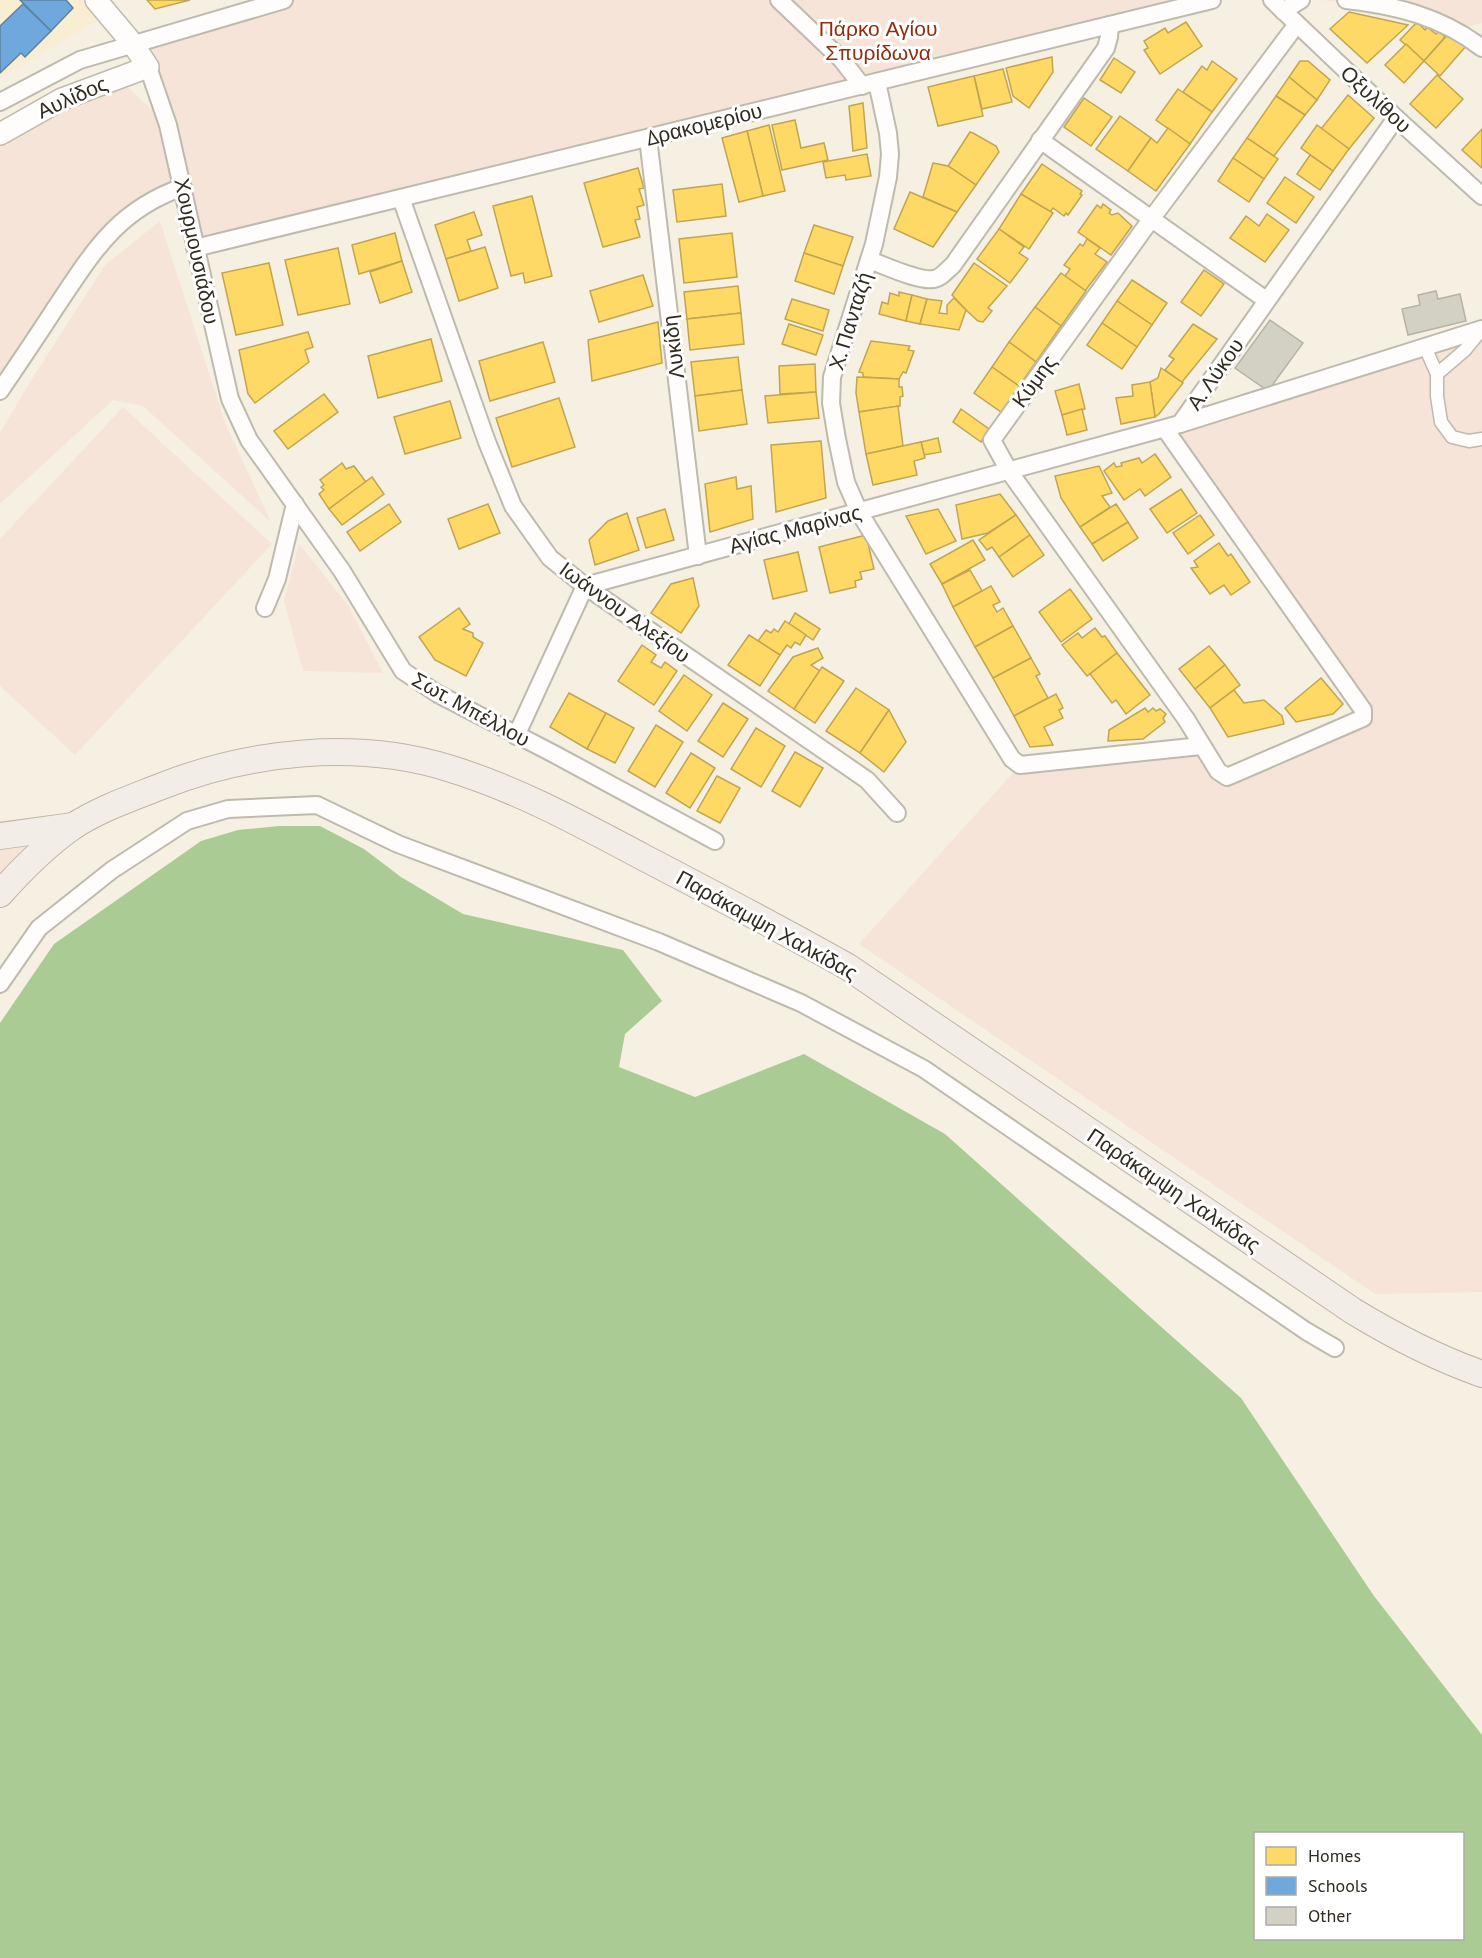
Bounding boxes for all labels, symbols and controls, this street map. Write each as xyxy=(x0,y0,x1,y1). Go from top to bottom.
park label: Πάρκο Αγίου Σπυρίδωνα xyxy=(819,15,937,66)
street label: Οξυλίθου xyxy=(1335,59,1417,139)
street label: Αυλίδος xyxy=(33,70,111,124)
street label: Δρακομερίου xyxy=(643,97,765,151)
street label: Χουρμουσιάδου xyxy=(168,176,226,326)
street label: Χ. Πανταζή xyxy=(822,269,878,373)
street label: Λυκίδη xyxy=(656,314,690,380)
street label: Α. Λύκου xyxy=(1181,333,1249,415)
street label: Κύμης xyxy=(1006,349,1062,413)
street label: Αγίας Μαρίνας xyxy=(726,498,864,560)
street label: Ιωάννου Αλεξίου xyxy=(554,555,696,669)
street label: Σωτ. Μπέλλου xyxy=(407,666,535,752)
street label: Παράκαμψη Χαλκίδας xyxy=(672,864,862,986)
street label: Παράκαμψη Χαλκίδας xyxy=(1082,1122,1266,1258)
legend xyxy=(1254,1832,1464,1940)
text: Homes xyxy=(1308,1844,1361,1867)
text: Schools xyxy=(1308,1874,1368,1897)
text: Other xyxy=(1308,1904,1352,1927)

